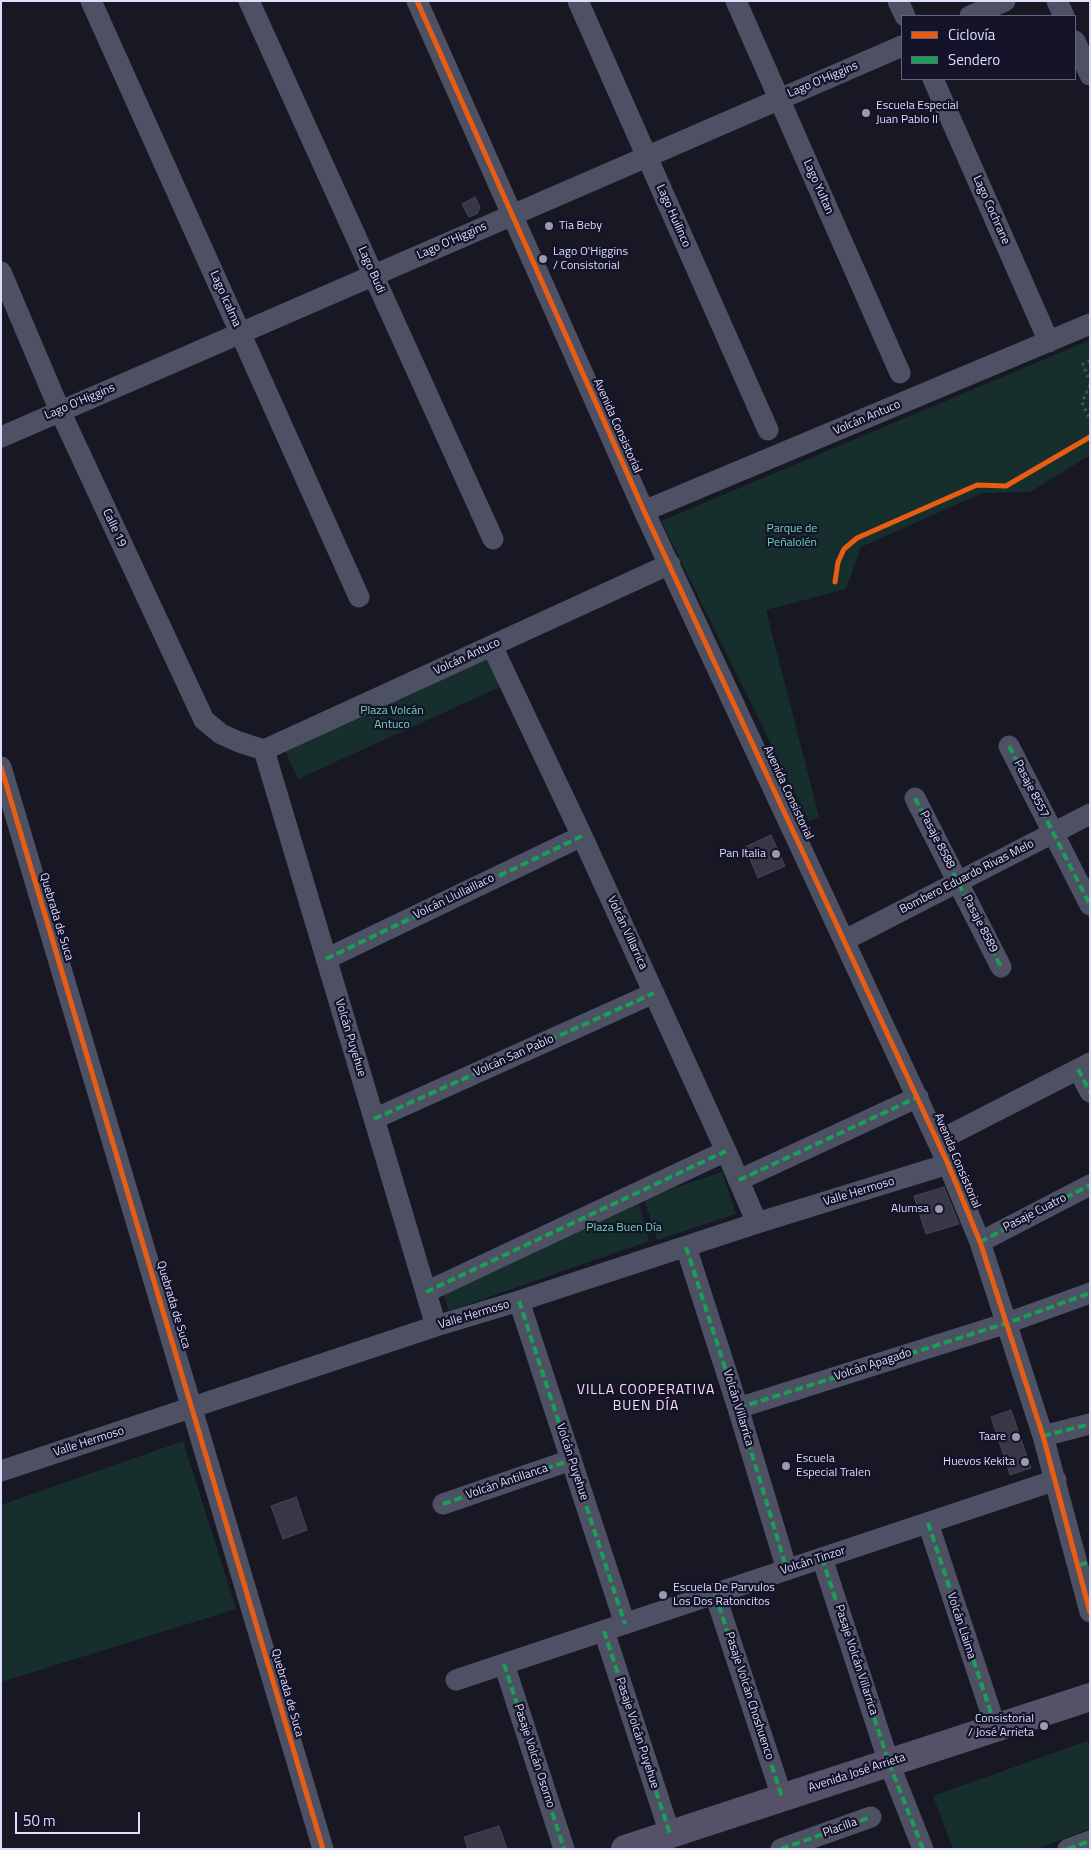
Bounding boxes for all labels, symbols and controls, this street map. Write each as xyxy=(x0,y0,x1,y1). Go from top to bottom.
legend xyxy=(901,15,1076,80)
text: Ciclovía xyxy=(948,23,995,46)
text: Sendero xyxy=(948,48,1000,71)
street label: Lago O'Higgins xyxy=(786,59,860,101)
place label: Escuela Especial Juan Pablo II xyxy=(876,99,959,127)
marker: Escuela Especial Juan Pablo II xyxy=(860,107,872,119)
street label: Lago Yultan xyxy=(800,157,836,217)
street label: Lago Cochrane xyxy=(969,173,1013,247)
street label: Lago Huilinco xyxy=(653,182,693,250)
street label: Lago O'Higgins xyxy=(415,219,489,263)
place label: Tia Beby xyxy=(559,219,602,233)
marker: Tia Beby xyxy=(543,220,555,232)
street label: Lago Budi xyxy=(354,244,388,296)
place label: Lago O'Higgins / Consistorial xyxy=(553,245,628,273)
marker: Lago O'Higgins / Consistorial xyxy=(537,253,549,265)
street label: Lago Icalma xyxy=(206,269,244,329)
street label: Avenida Consistorial xyxy=(590,377,644,475)
street label: Lago O'Higgins xyxy=(43,381,117,423)
street label: Volcán Antuco xyxy=(831,397,903,439)
street label: Calle 19 xyxy=(99,507,129,549)
park label: Parque de Peñalolén xyxy=(767,522,817,550)
street label: Volcán Antuco xyxy=(431,635,503,679)
park label: Plaza Volcán Antuco xyxy=(360,704,424,732)
street label: Avenida Consistorial xyxy=(760,744,816,842)
street label: Pasaje 8557 xyxy=(1010,758,1052,820)
street label: Pasaje 8588 xyxy=(916,809,958,871)
street label: Bombero Eduardo Rivas Melo xyxy=(897,837,1037,917)
place label: Pan Italia xyxy=(719,847,766,861)
marker: Pan Italia xyxy=(770,848,782,860)
street label: Quebrada de Suca xyxy=(36,871,76,963)
street label: Volcán Llullaillaco xyxy=(411,871,497,923)
street label: Pasaje 8589 xyxy=(959,893,1001,955)
street label: Volcán Villarrica xyxy=(604,894,650,972)
street label: Volcán Puyehue xyxy=(331,998,369,1078)
street label: Volcán San Pablo xyxy=(472,1032,556,1080)
street label: Avenida Consistorial xyxy=(930,1111,984,1211)
street label: Valle Hermoso xyxy=(822,1174,896,1210)
street label: Pasaje Cuatro xyxy=(1001,1191,1069,1235)
place label: Alumsa xyxy=(891,1202,929,1216)
marker: Alumsa xyxy=(933,1203,945,1215)
park label: Plaza Buen Día xyxy=(586,1221,662,1235)
street label: Quebrada de Suca xyxy=(153,1259,193,1351)
street label: Valle Hermoso xyxy=(437,1297,511,1333)
street label: Volcán Apagado xyxy=(833,1346,913,1384)
street label: Volcán Villarrica xyxy=(720,1368,756,1448)
district label: VILLA COOPERATIVA BUEN DÍA xyxy=(575,1383,717,1415)
street label: Volcán Puyehue xyxy=(553,1422,591,1502)
street label: Valle Hermoso xyxy=(52,1424,126,1460)
place label: Taare xyxy=(979,1430,1006,1444)
marker: Taare xyxy=(1010,1431,1022,1443)
place label: Escuela Especial Tralen xyxy=(796,1452,871,1480)
place label: Huevos Kekita xyxy=(943,1455,1015,1469)
marker: Huevos Kekita xyxy=(1019,1456,1031,1468)
marker: Escuela Especial Tralen xyxy=(780,1460,792,1472)
street label: Volcán Antillanca xyxy=(464,1461,550,1503)
street label: Volcán Tinzor xyxy=(779,1544,847,1578)
place label: Escuela De Parvulos Los Dos Ratoncitos xyxy=(673,1581,775,1609)
marker: Escuela De Parvulos Los Dos Ratoncitos xyxy=(657,1589,669,1601)
street label: Volcán Llaima xyxy=(943,1591,979,1661)
street label: Pasaje Volcán Villarrica xyxy=(831,1603,881,1717)
street label: Pasaje Volcán Choshuenco xyxy=(721,1630,777,1762)
street label: Quebrada de Suca xyxy=(268,1647,306,1739)
street label: Pasaje Volcán Puyehue xyxy=(612,1676,662,1790)
street label: Pasaje Volcán Osorno xyxy=(510,1702,558,1810)
place label: Consistorial / José Arrieta xyxy=(968,1712,1034,1740)
marker: Consistorial / José Arrieta xyxy=(1038,1720,1050,1732)
street label: Avenida José Arrieta xyxy=(807,1751,907,1795)
scale bar xyxy=(18,1802,142,1834)
text: 50 m xyxy=(23,1809,56,1832)
street label: Placilla xyxy=(821,1815,859,1841)

